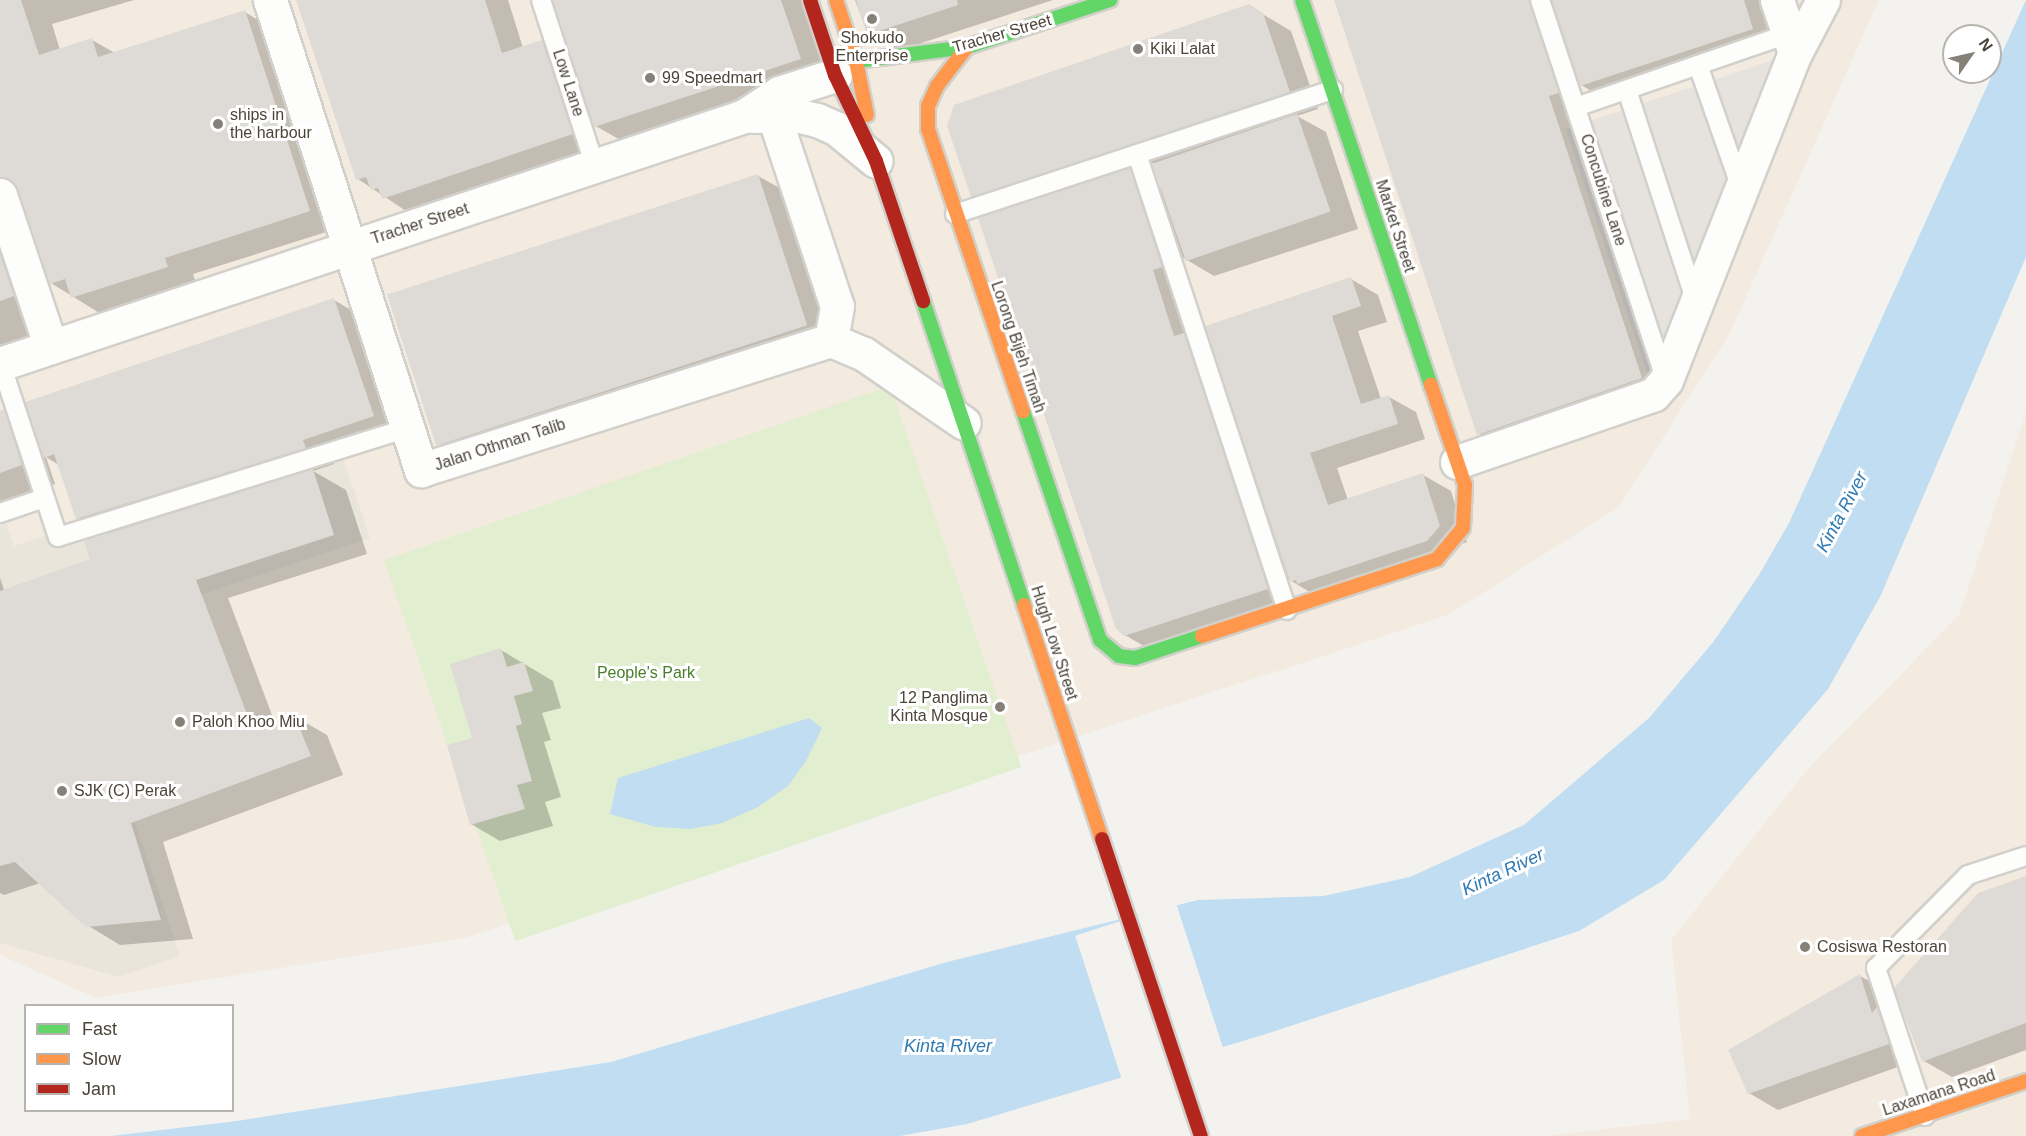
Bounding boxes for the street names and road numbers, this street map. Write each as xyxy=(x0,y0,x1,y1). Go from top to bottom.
street label: Tracher Street xyxy=(950,11,1054,57)
street label: Low Lane xyxy=(548,47,588,119)
street label: Concubine Lane xyxy=(1576,132,1630,248)
street label: Market Street xyxy=(1371,177,1419,275)
street label: Tracher Street xyxy=(369,199,471,249)
street label: Lorong Bijeh Timah xyxy=(986,279,1050,415)
street label: Jalan Othman Talib xyxy=(432,415,568,475)
street label: Hugh Low Street xyxy=(1026,583,1082,703)
street label: Laxamana Road xyxy=(1880,1066,1998,1120)

